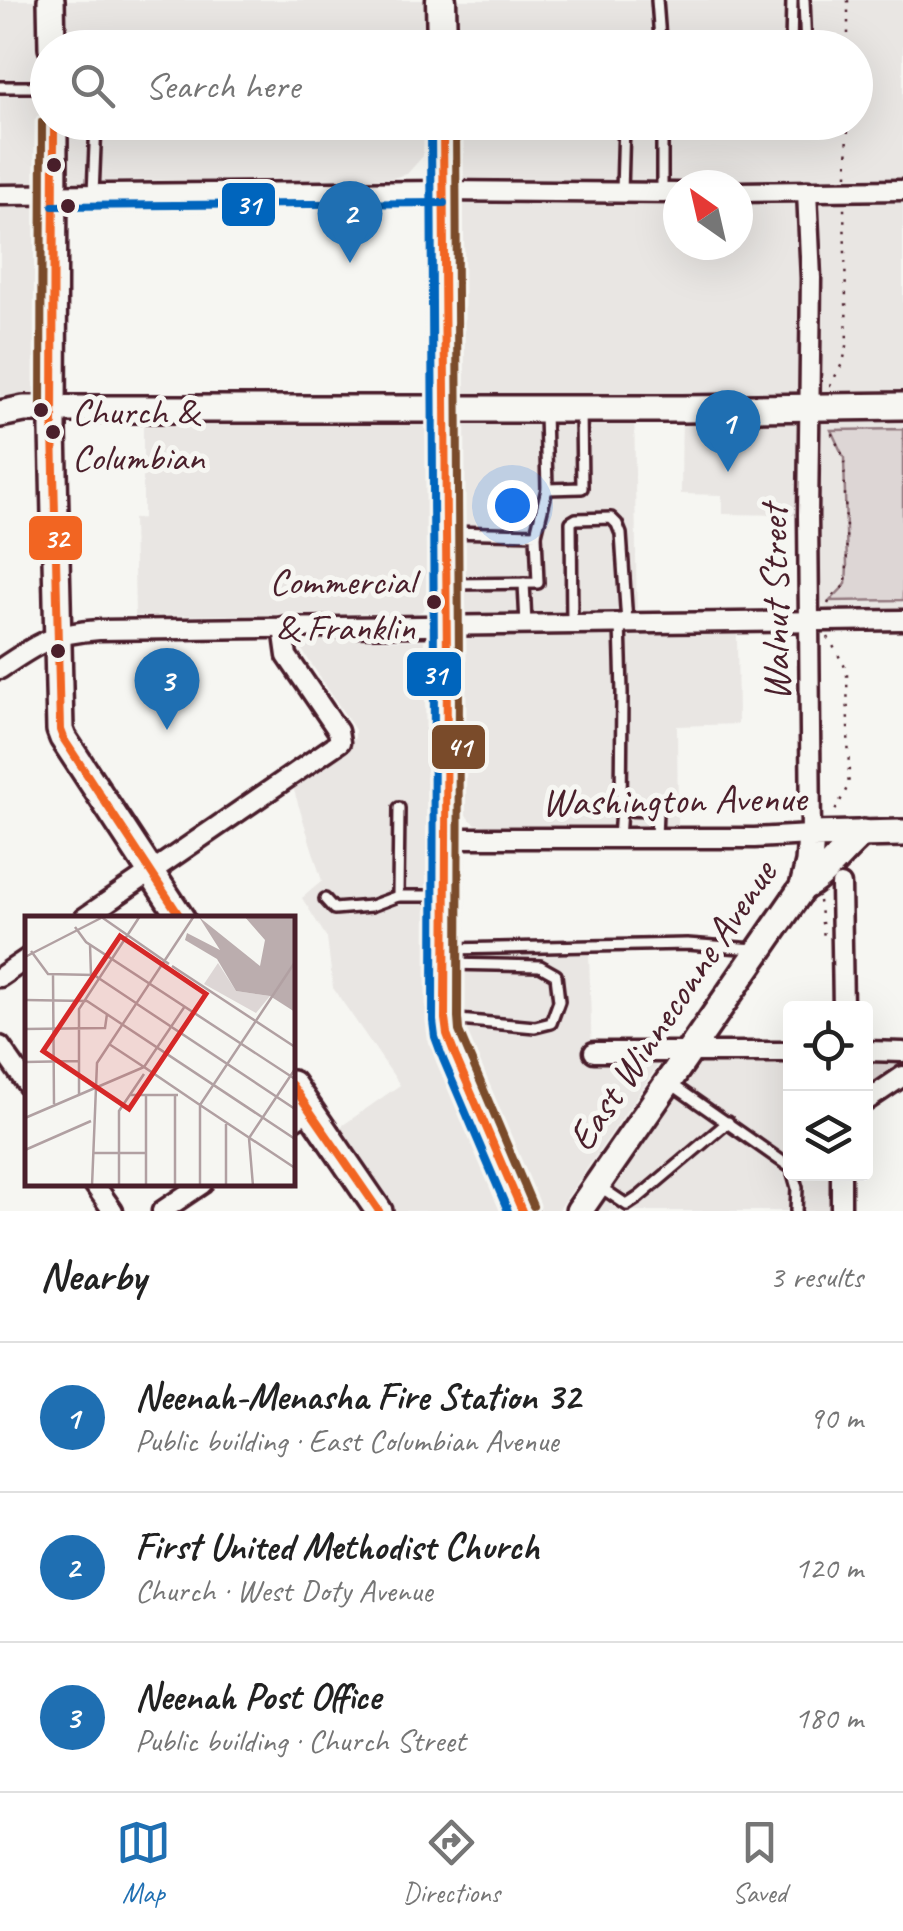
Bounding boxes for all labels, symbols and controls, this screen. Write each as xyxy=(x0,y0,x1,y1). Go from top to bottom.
search box xyxy=(30,30,873,140)
icon: search xyxy=(65,58,120,113)
text: Search here xyxy=(145,62,300,109)
unlabelled marker xyxy=(44,155,64,175)
north arrow xyxy=(663,170,753,260)
pin: 2 xyxy=(318,180,382,263)
line badge: 31 xyxy=(220,181,277,228)
text: 31 xyxy=(235,187,264,222)
unlabelled marker xyxy=(58,196,78,216)
place label: Church & Columbian xyxy=(72,388,206,481)
pin: 1 xyxy=(696,390,760,472)
unlabelled marker xyxy=(31,400,51,420)
marker: Church & Columbian xyxy=(43,422,63,442)
your location xyxy=(487,480,538,531)
street label: Walnut Street xyxy=(748,499,802,701)
line badge: 32 xyxy=(27,514,84,562)
text: 32 xyxy=(43,521,71,556)
place label: Commercial & Franklin xyxy=(269,558,422,651)
marker: Commercial & Franklin xyxy=(424,592,444,612)
unlabelled marker xyxy=(48,641,68,661)
pin: 3 xyxy=(134,648,200,730)
line badge: 31 xyxy=(405,650,463,698)
text: 31 xyxy=(421,657,450,692)
line badge: 41 xyxy=(430,723,487,771)
text: 41 xyxy=(446,729,475,764)
street label: Washington Avenue xyxy=(541,773,810,827)
street label: East Winneconne Avenue xyxy=(556,848,789,1160)
inset map xyxy=(25,916,295,1186)
map controls xyxy=(783,1001,873,1181)
button: locate xyxy=(783,1001,873,1091)
button: layers xyxy=(783,1091,873,1181)
text: Nearby xyxy=(40,1250,146,1303)
text: 3 results xyxy=(769,1256,863,1297)
text: Neenah-Menasha Fire Station 32 xyxy=(135,1373,580,1420)
text: 1 xyxy=(65,1397,80,1438)
text: 90 m xyxy=(809,1397,863,1438)
text: Public building · East Columbian Avenue xyxy=(135,1420,559,1461)
text: First United Methodist Church xyxy=(135,1523,539,1570)
text: 2 xyxy=(65,1547,80,1588)
text: 120 m xyxy=(794,1547,863,1588)
text: Church · West Doty Avenue xyxy=(135,1570,432,1611)
text: Neenah Post Office xyxy=(135,1673,380,1720)
text: 3 xyxy=(65,1697,80,1738)
text: 180 m xyxy=(794,1697,863,1738)
text: Public building · Church Street xyxy=(135,1720,465,1761)
tab: Map xyxy=(116,1815,171,1910)
tab: Directions xyxy=(403,1815,500,1910)
tab: Saved xyxy=(732,1815,787,1910)

